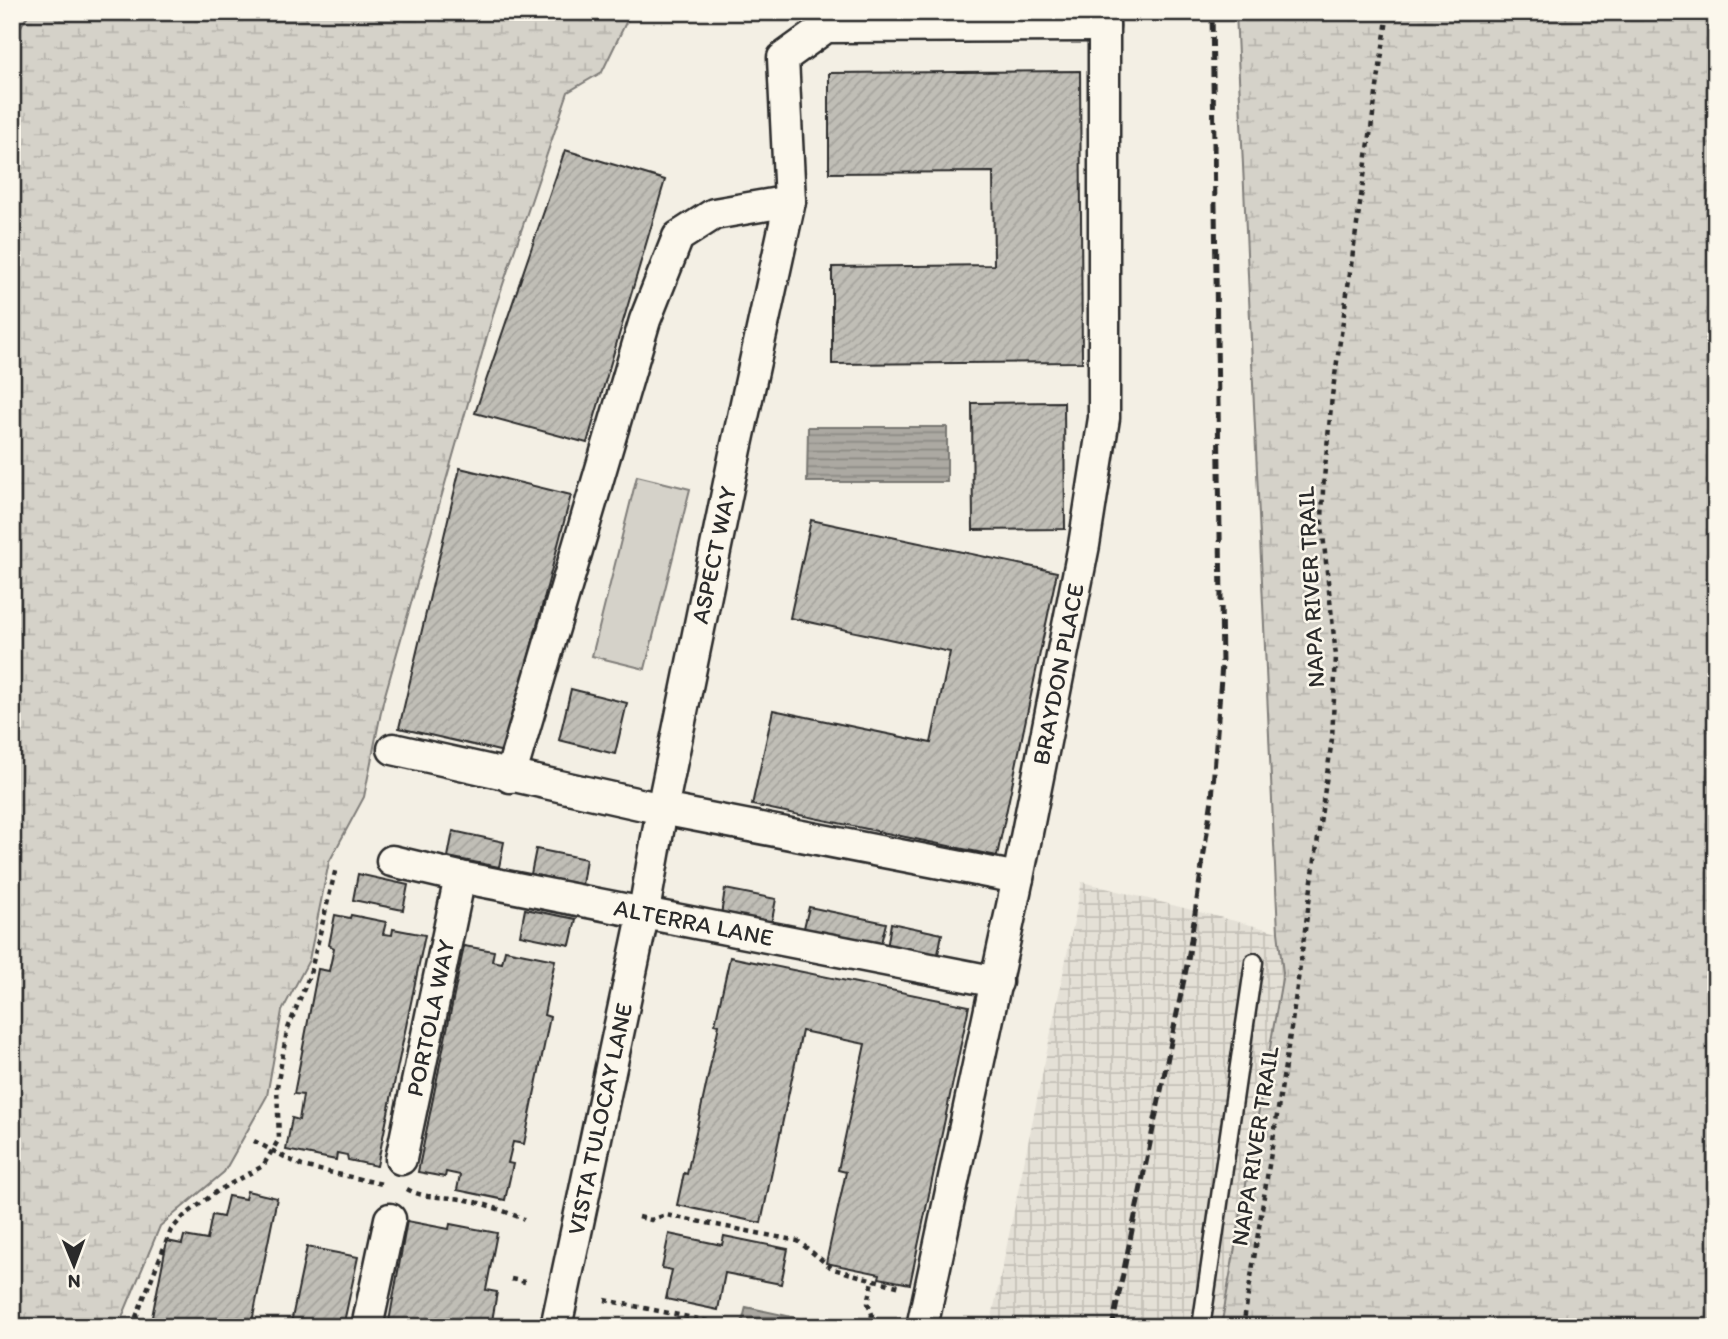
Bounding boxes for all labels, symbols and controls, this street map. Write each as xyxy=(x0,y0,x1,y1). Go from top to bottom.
street label: ASPECT WAY xyxy=(685,483,742,626)
street label: NAPA RIVER TRAIL xyxy=(1291,485,1330,689)
street label: BRAYDON PLACE xyxy=(1026,581,1090,767)
street label: ALTERRA LANE xyxy=(612,892,776,952)
street label: PORTOLA WAY xyxy=(399,937,461,1099)
street label: VISTA TULOCAY LANE xyxy=(561,1000,638,1238)
street label: NAPA RIVER TRAIL xyxy=(1224,1044,1285,1248)
north arrow xyxy=(38,1230,108,1300)
text: N xyxy=(68,1270,81,1293)

